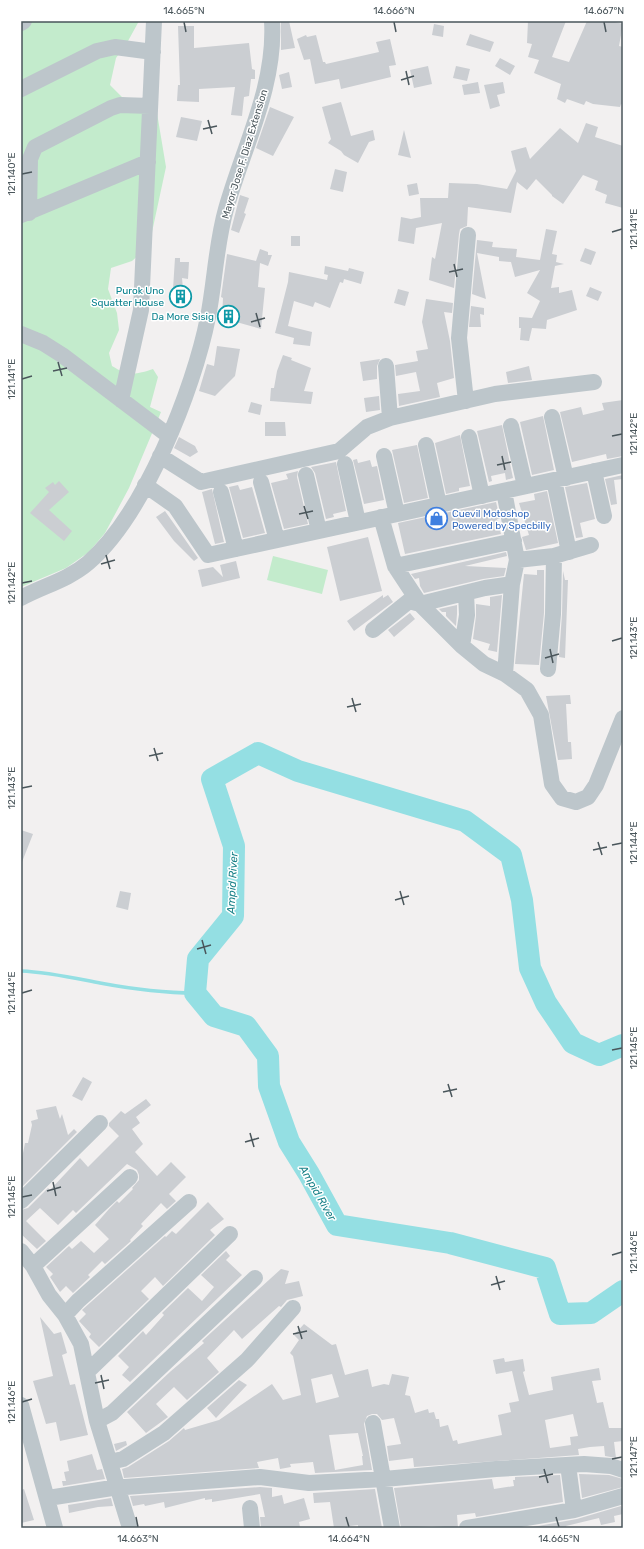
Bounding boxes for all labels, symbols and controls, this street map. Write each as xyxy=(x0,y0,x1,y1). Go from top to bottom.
text: 14.665°N xyxy=(163,5,205,17)
text: 14.666°N xyxy=(373,5,415,17)
text: 14.667°N xyxy=(584,5,624,17)
street label: Mayor Jose F. Diaz Extension xyxy=(220,88,270,220)
text: 121.140°E xyxy=(6,152,18,196)
text: 121.141°E xyxy=(628,209,640,249)
building icon: Purok Uno Squatter House xyxy=(167,283,193,309)
place label: Purok Uno Squatter House xyxy=(91,285,164,309)
building icon: Da More Sisig xyxy=(216,303,242,329)
place label: Da More Sisig xyxy=(152,311,214,323)
text: 121.141°E xyxy=(6,359,18,399)
text: 121.142°E xyxy=(628,413,640,455)
shop icon: Cuevil Motoshop Powered by Specbilly xyxy=(424,506,450,532)
place label: Cuevil Motoshop Powered by Specbilly xyxy=(452,508,551,532)
text: 121.142°E xyxy=(6,562,18,604)
text: 121.143°E xyxy=(628,617,640,659)
text: 121.143°E xyxy=(6,767,18,809)
text: 121.144°E xyxy=(628,822,640,864)
water label: Ampid River xyxy=(224,851,241,915)
text: 121.144°E xyxy=(6,972,18,1014)
text: 121.145°E xyxy=(628,1027,640,1069)
water label: Ampid River xyxy=(296,1162,339,1224)
text: 121.145°E xyxy=(6,1176,18,1218)
text: 121.146°E xyxy=(628,1231,640,1273)
text: 121.146°E xyxy=(6,1381,18,1423)
text: 121.147°E xyxy=(628,1436,640,1478)
text: 14.663°N xyxy=(117,1533,159,1545)
text: 14.664°N xyxy=(328,1533,370,1545)
text: 14.665°N xyxy=(538,1533,580,1545)

